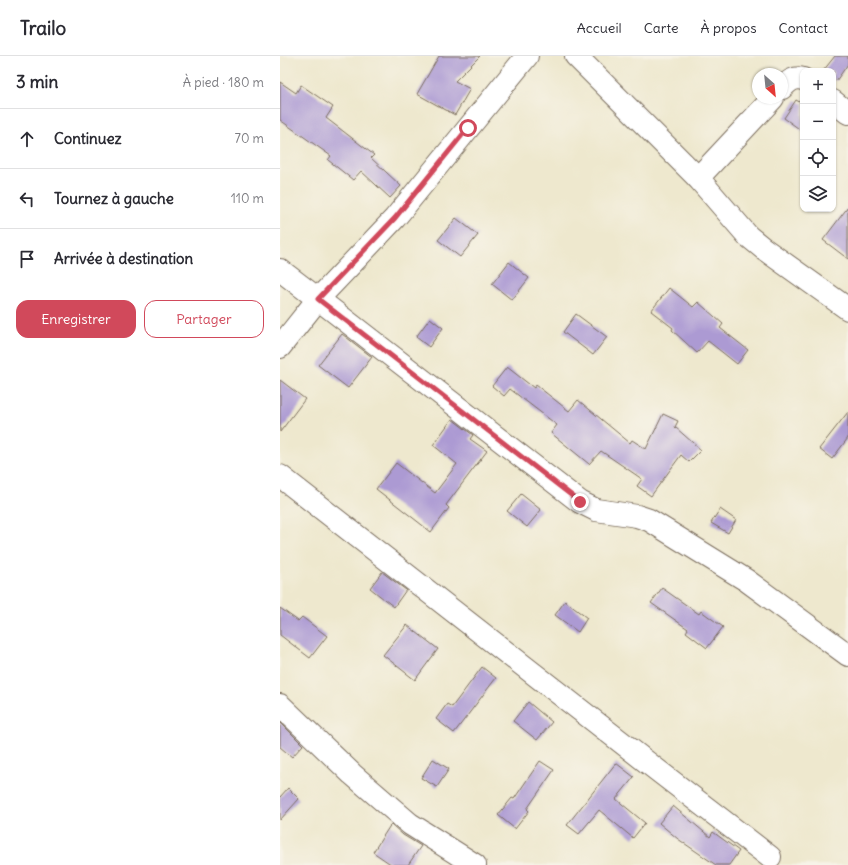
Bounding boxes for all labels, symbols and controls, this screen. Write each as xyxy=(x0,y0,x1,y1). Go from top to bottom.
text: Trailo xyxy=(20,16,66,40)
text: Accueil xyxy=(577,19,622,37)
text: Carte xyxy=(644,19,679,37)
text: À propos xyxy=(701,19,757,37)
text: Contact xyxy=(779,19,828,37)
north arrow xyxy=(752,68,788,104)
map controls xyxy=(800,68,836,212)
button: + xyxy=(800,68,836,104)
text: 3 min xyxy=(16,71,58,93)
text: À pied · 180 m xyxy=(183,74,264,91)
button: − xyxy=(800,104,836,140)
route start xyxy=(459,119,477,137)
icon: ahead xyxy=(16,128,38,150)
text: Continuez xyxy=(54,129,122,148)
text: 70 m xyxy=(235,130,264,147)
button: locate xyxy=(800,140,836,176)
button: layers xyxy=(800,176,836,212)
icon: left xyxy=(16,188,38,210)
text: Tournez à gauche xyxy=(54,189,174,208)
text: 110 m xyxy=(231,190,264,207)
icon: arrive xyxy=(16,248,38,270)
text: Arrivée à destination xyxy=(54,249,193,268)
button: Enregistrer xyxy=(16,300,136,338)
button: Partager xyxy=(144,300,264,338)
route end xyxy=(571,493,589,511)

